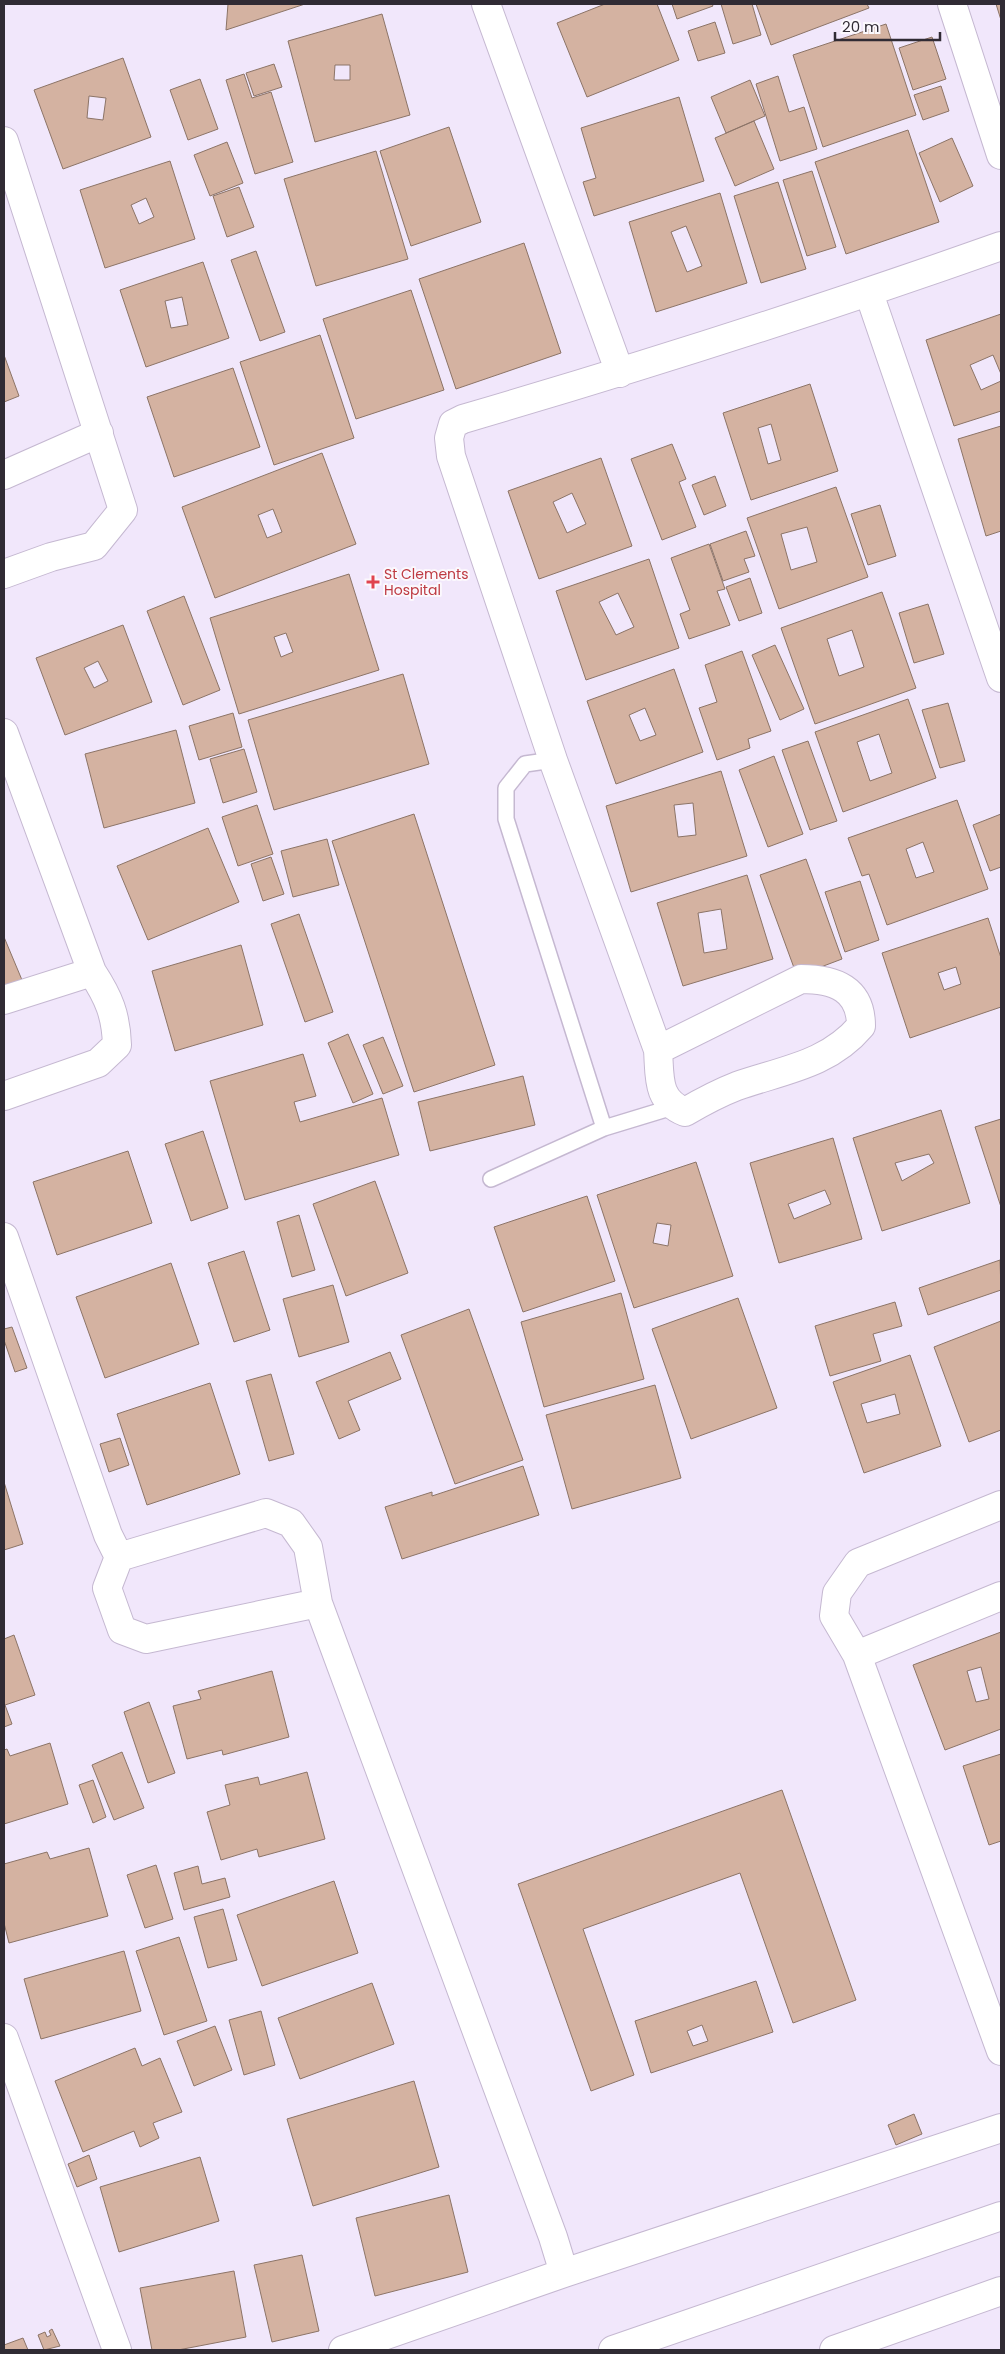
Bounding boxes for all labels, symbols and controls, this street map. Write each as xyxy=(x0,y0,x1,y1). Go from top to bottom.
scale bar xyxy=(835,10,940,42)
text: 20 m xyxy=(842,16,880,37)
place label: St Clements Hospital xyxy=(384,564,468,600)
marker: St Clements Hospital xyxy=(366,575,380,589)

